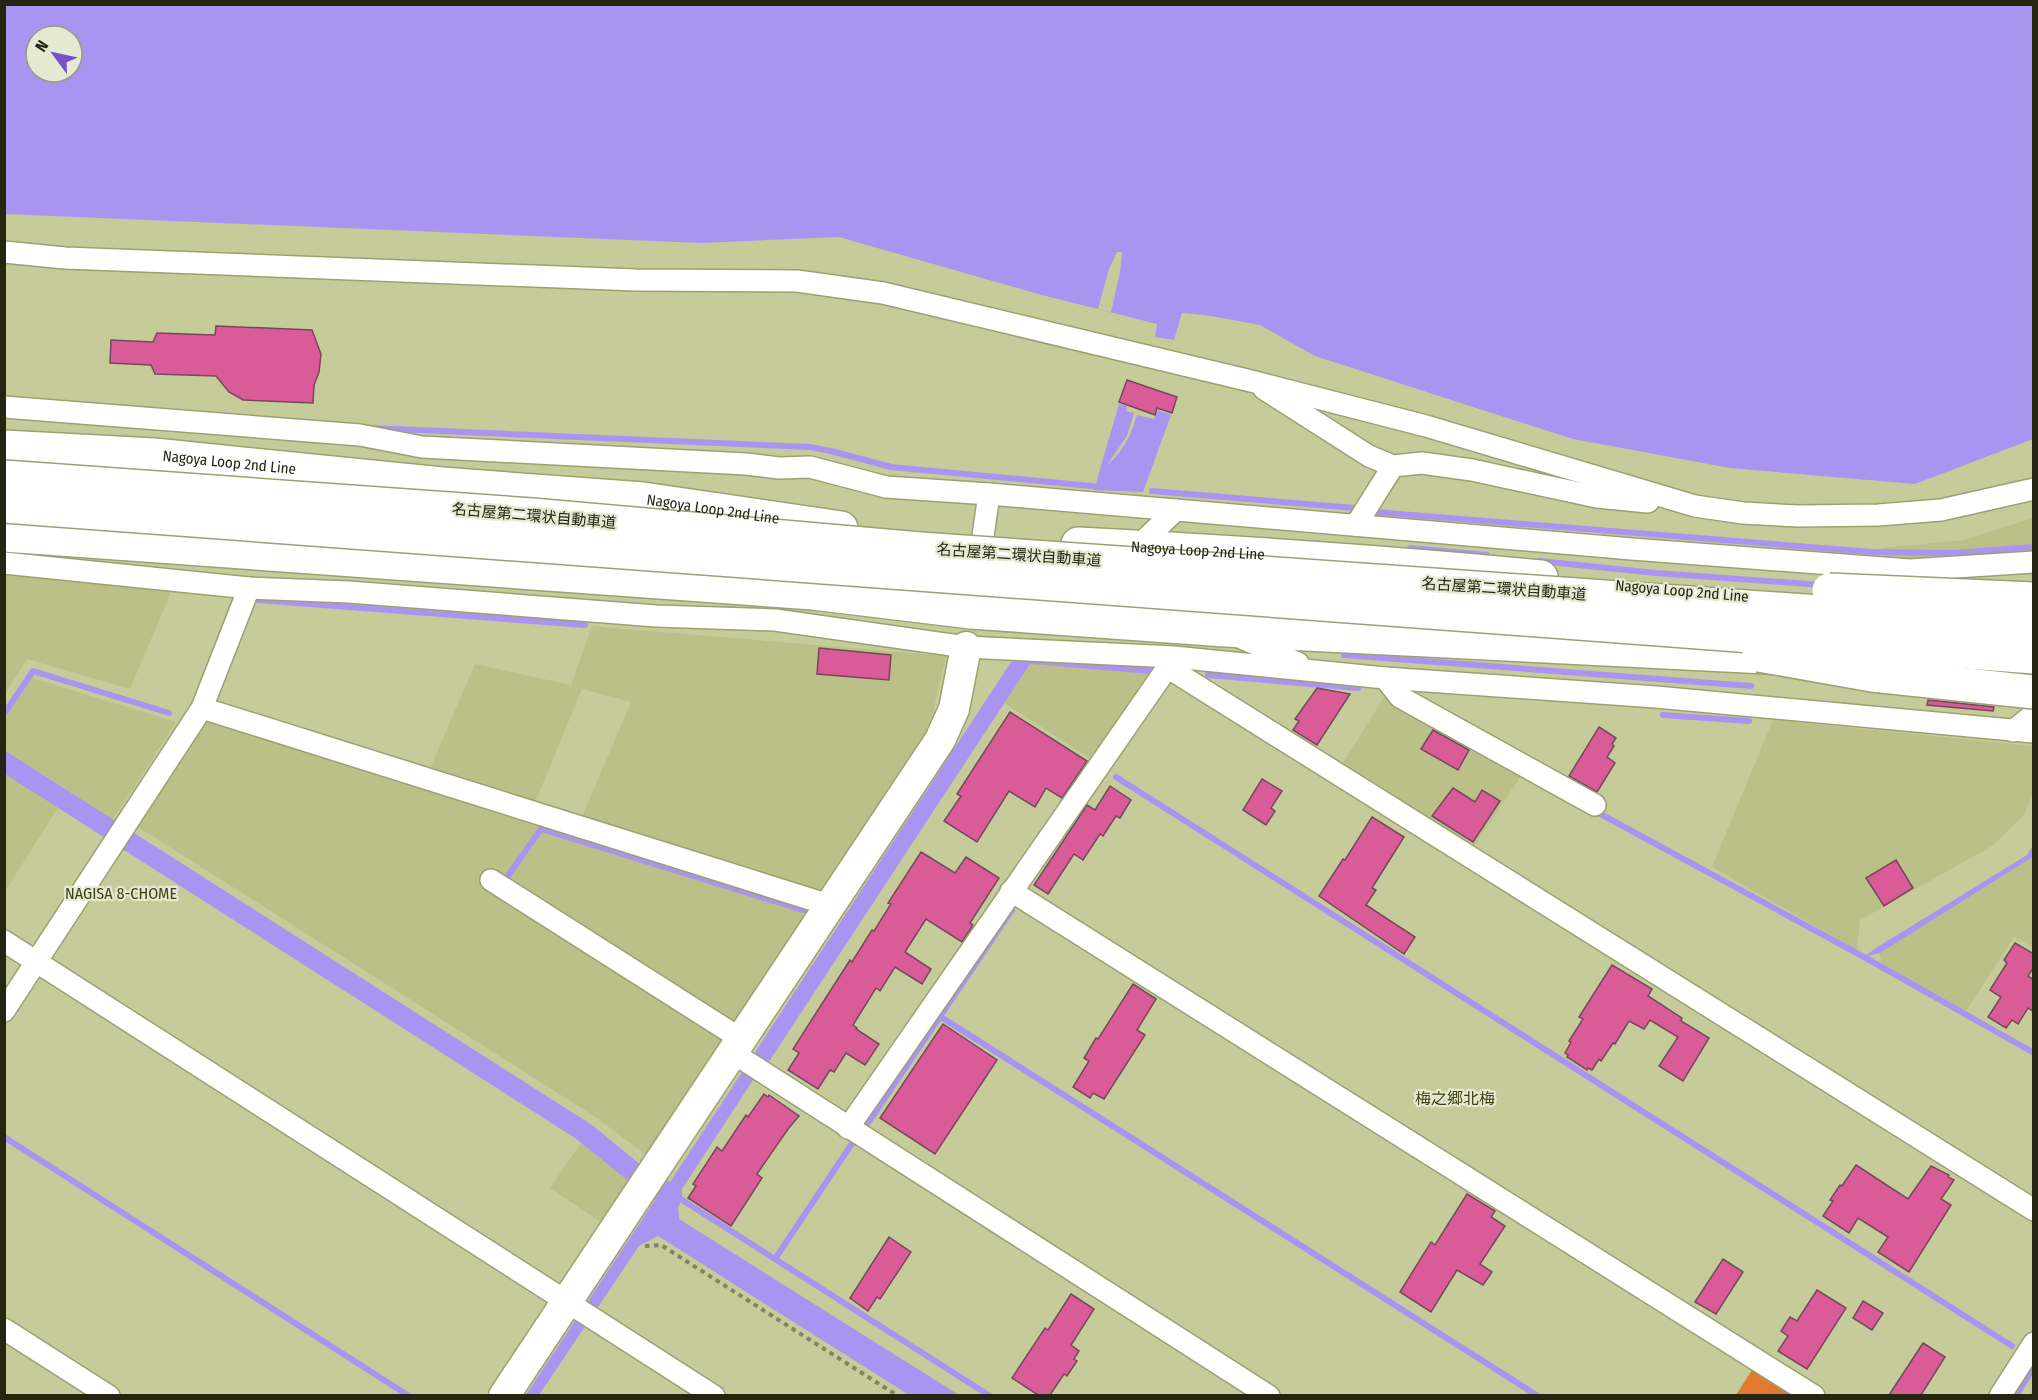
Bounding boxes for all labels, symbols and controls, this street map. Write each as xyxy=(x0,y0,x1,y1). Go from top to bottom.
north arrow xyxy=(24,24,84,84)
text: N xyxy=(31,37,52,55)
street label: Nagoya Loop 2nd Line xyxy=(162,447,297,478)
street label: Nagoya Loop 2nd Line xyxy=(646,491,781,528)
street label: 名古屋第二環状自動車道 xyxy=(451,500,617,532)
street label: Nagoya Loop 2nd Line xyxy=(1131,538,1265,564)
street label: 名古屋第二環状自動車道 xyxy=(936,540,1102,570)
street label: 名古屋第二環状自動車道 xyxy=(1421,574,1587,604)
street label: Nagoya Loop 2nd Line xyxy=(1615,576,1749,606)
district label: NAGISA 8-CHOME xyxy=(65,884,177,903)
district label: 梅之郷北梅 xyxy=(1415,1089,1495,1108)

